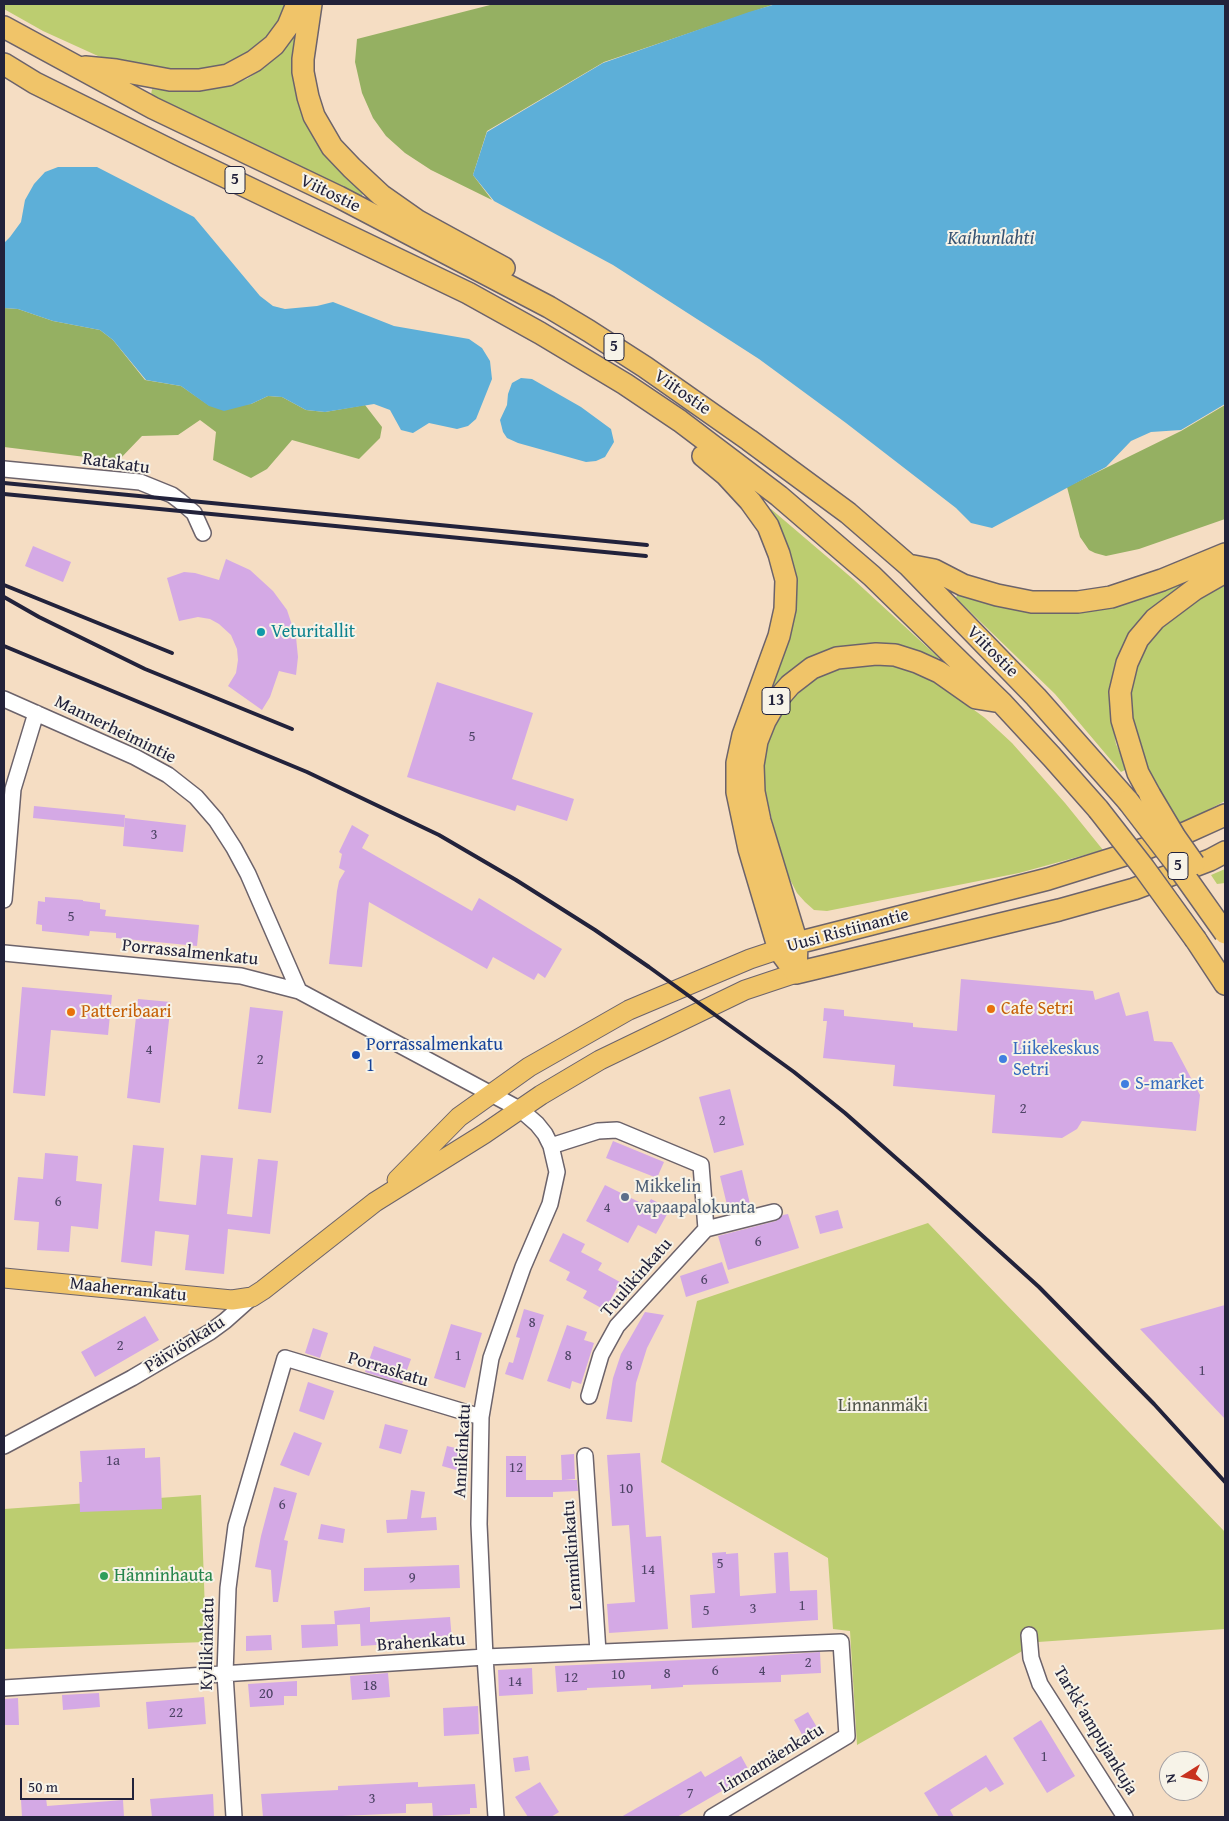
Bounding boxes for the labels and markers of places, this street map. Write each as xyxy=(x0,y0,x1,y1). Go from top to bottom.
place label: Veturitallit xyxy=(271,621,355,643)
marker: Veturitallit xyxy=(255,626,267,638)
place label: Cafe Setri xyxy=(1001,998,1074,1020)
place label: Patteribaari xyxy=(81,1001,172,1023)
marker: Cafe Setri xyxy=(985,1003,997,1015)
marker: Patteribaari xyxy=(65,1006,77,1018)
place label: Porrassalmenkatu 1 xyxy=(366,1034,503,1076)
place label: Liikekeskus Setri xyxy=(1013,1038,1100,1080)
marker: Porrassalmenkatu 1 xyxy=(350,1049,362,1061)
marker: Liikekeskus Setri xyxy=(997,1053,1009,1065)
place label: S-market xyxy=(1135,1073,1204,1095)
marker: S-market xyxy=(1119,1078,1131,1090)
place label: Mikkelin vapaapalokunta xyxy=(635,1176,755,1218)
marker: Mikkelin vapaapalokunta xyxy=(619,1191,631,1203)
place label: Hänninhauta xyxy=(114,1565,213,1587)
marker: Hänninhauta xyxy=(98,1570,110,1582)

